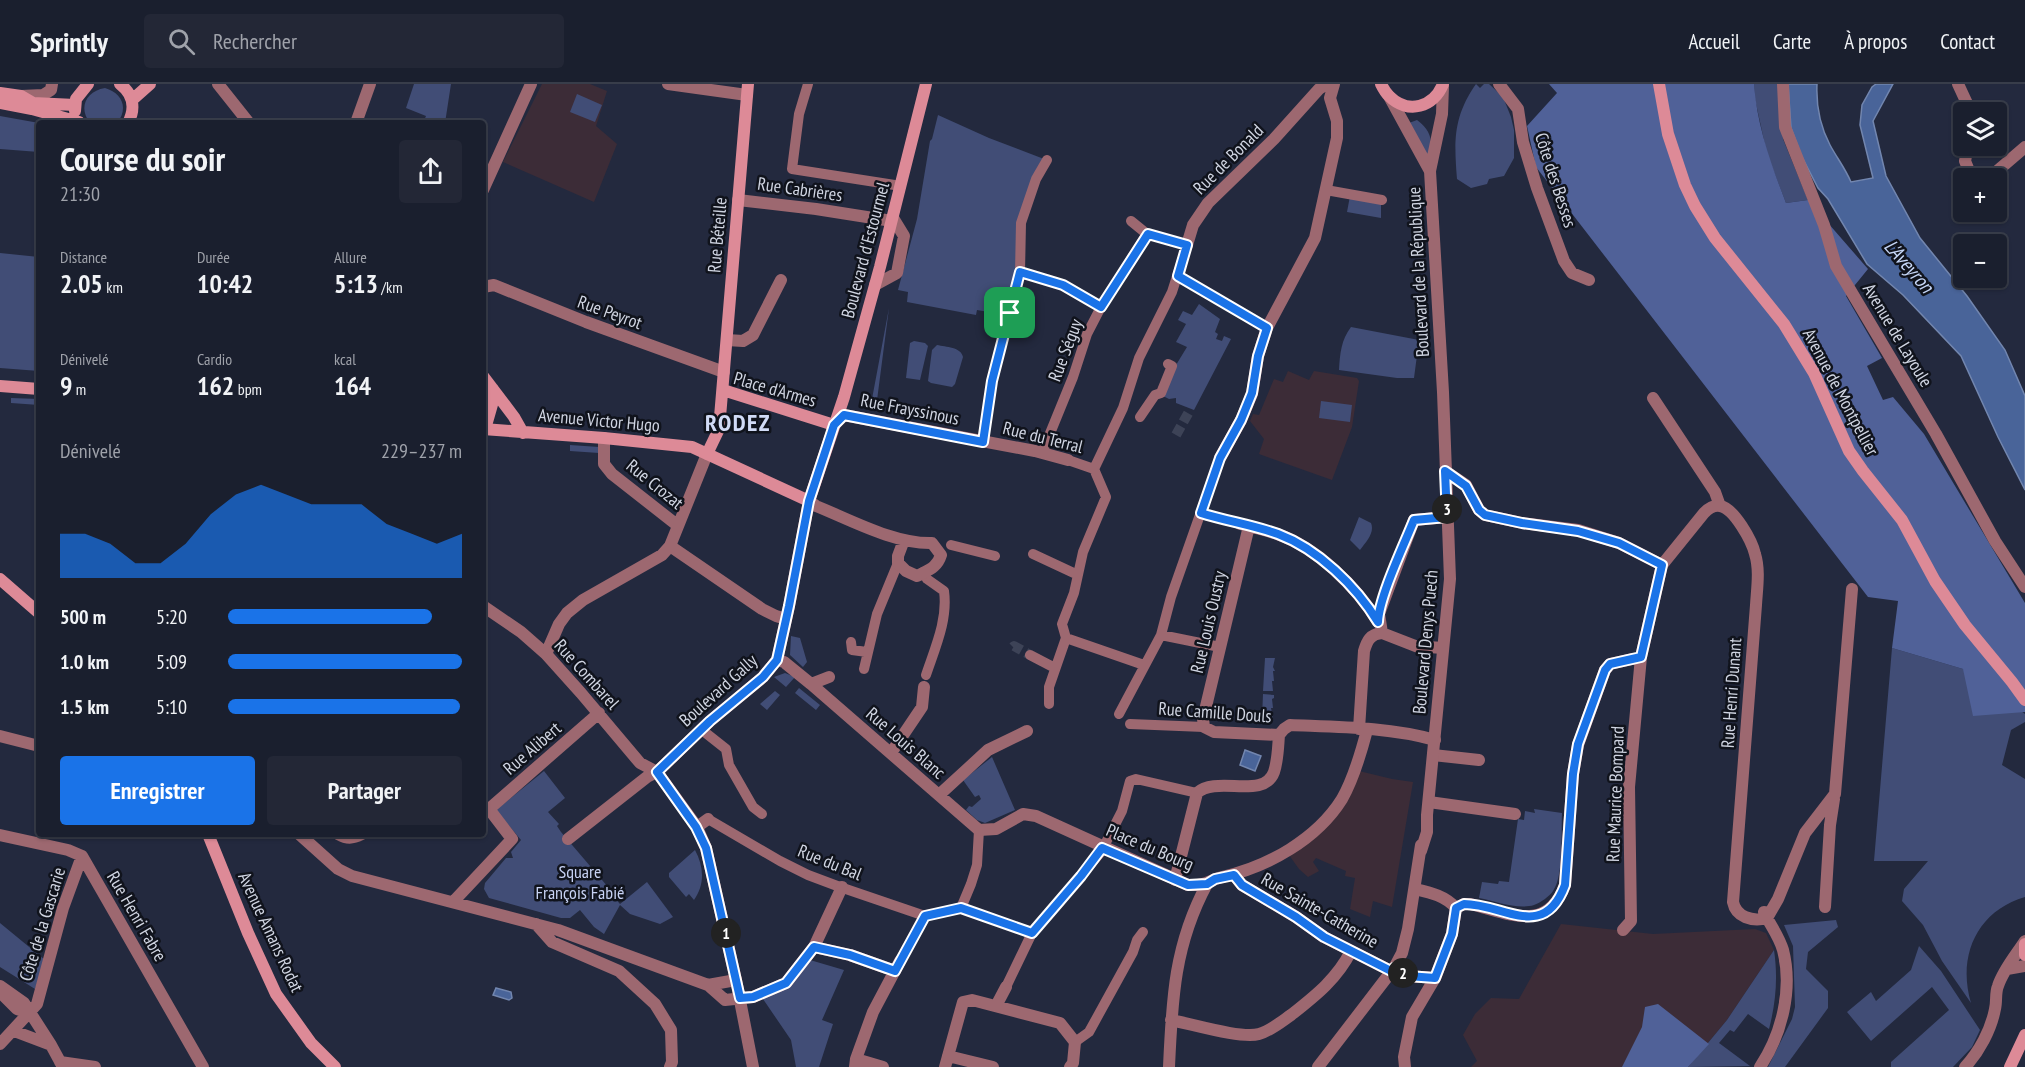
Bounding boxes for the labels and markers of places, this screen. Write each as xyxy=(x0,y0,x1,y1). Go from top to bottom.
pin xyxy=(984,287,1035,338)
pin: 3 xyxy=(1432,494,1462,524)
pin: 1 xyxy=(711,918,741,948)
pin: 2 xyxy=(1388,958,1418,988)

